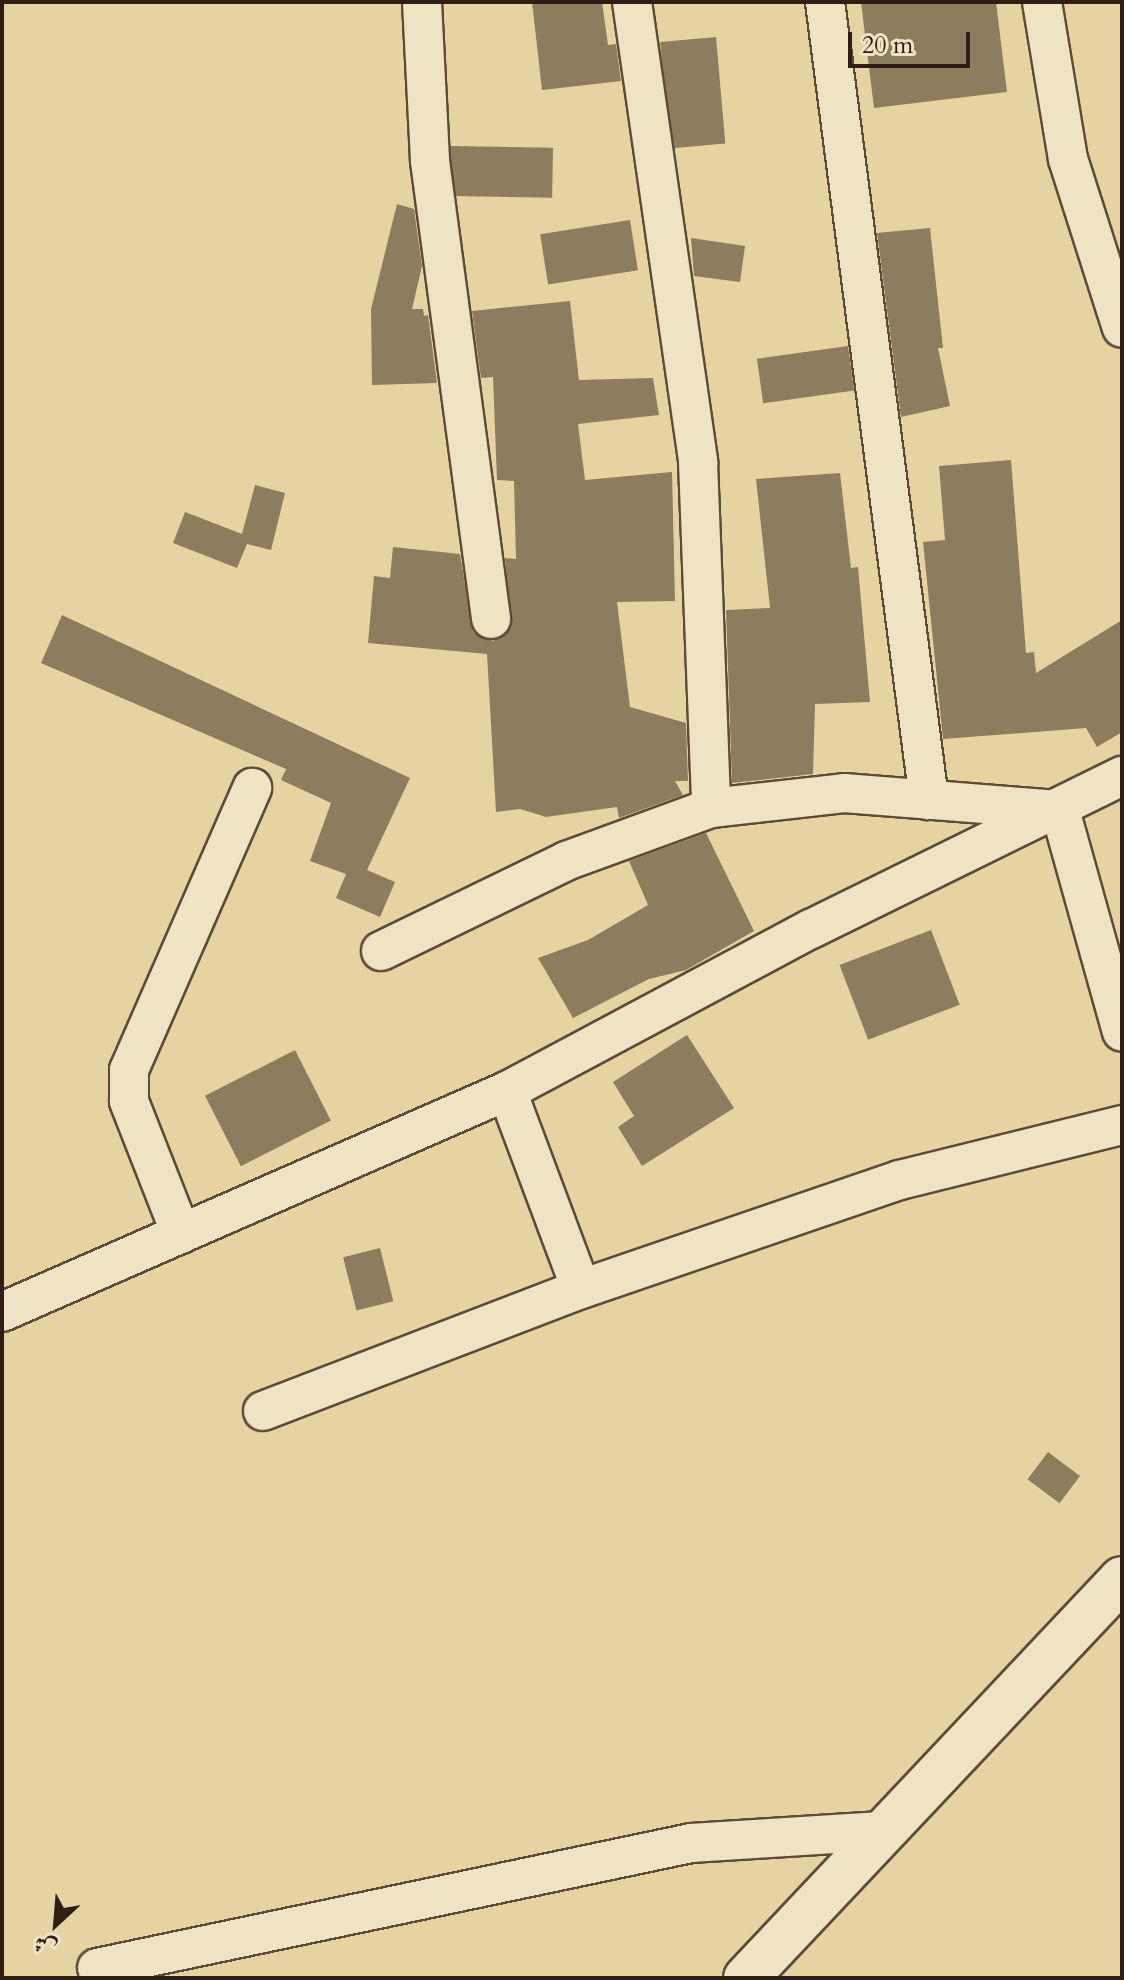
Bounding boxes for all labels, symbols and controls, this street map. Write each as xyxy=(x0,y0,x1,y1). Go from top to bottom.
scale bar xyxy=(852,16,974,66)
text: 20 m xyxy=(862,29,913,62)
north arrow xyxy=(16,1884,96,1964)
text: ش xyxy=(29,1927,62,1964)

